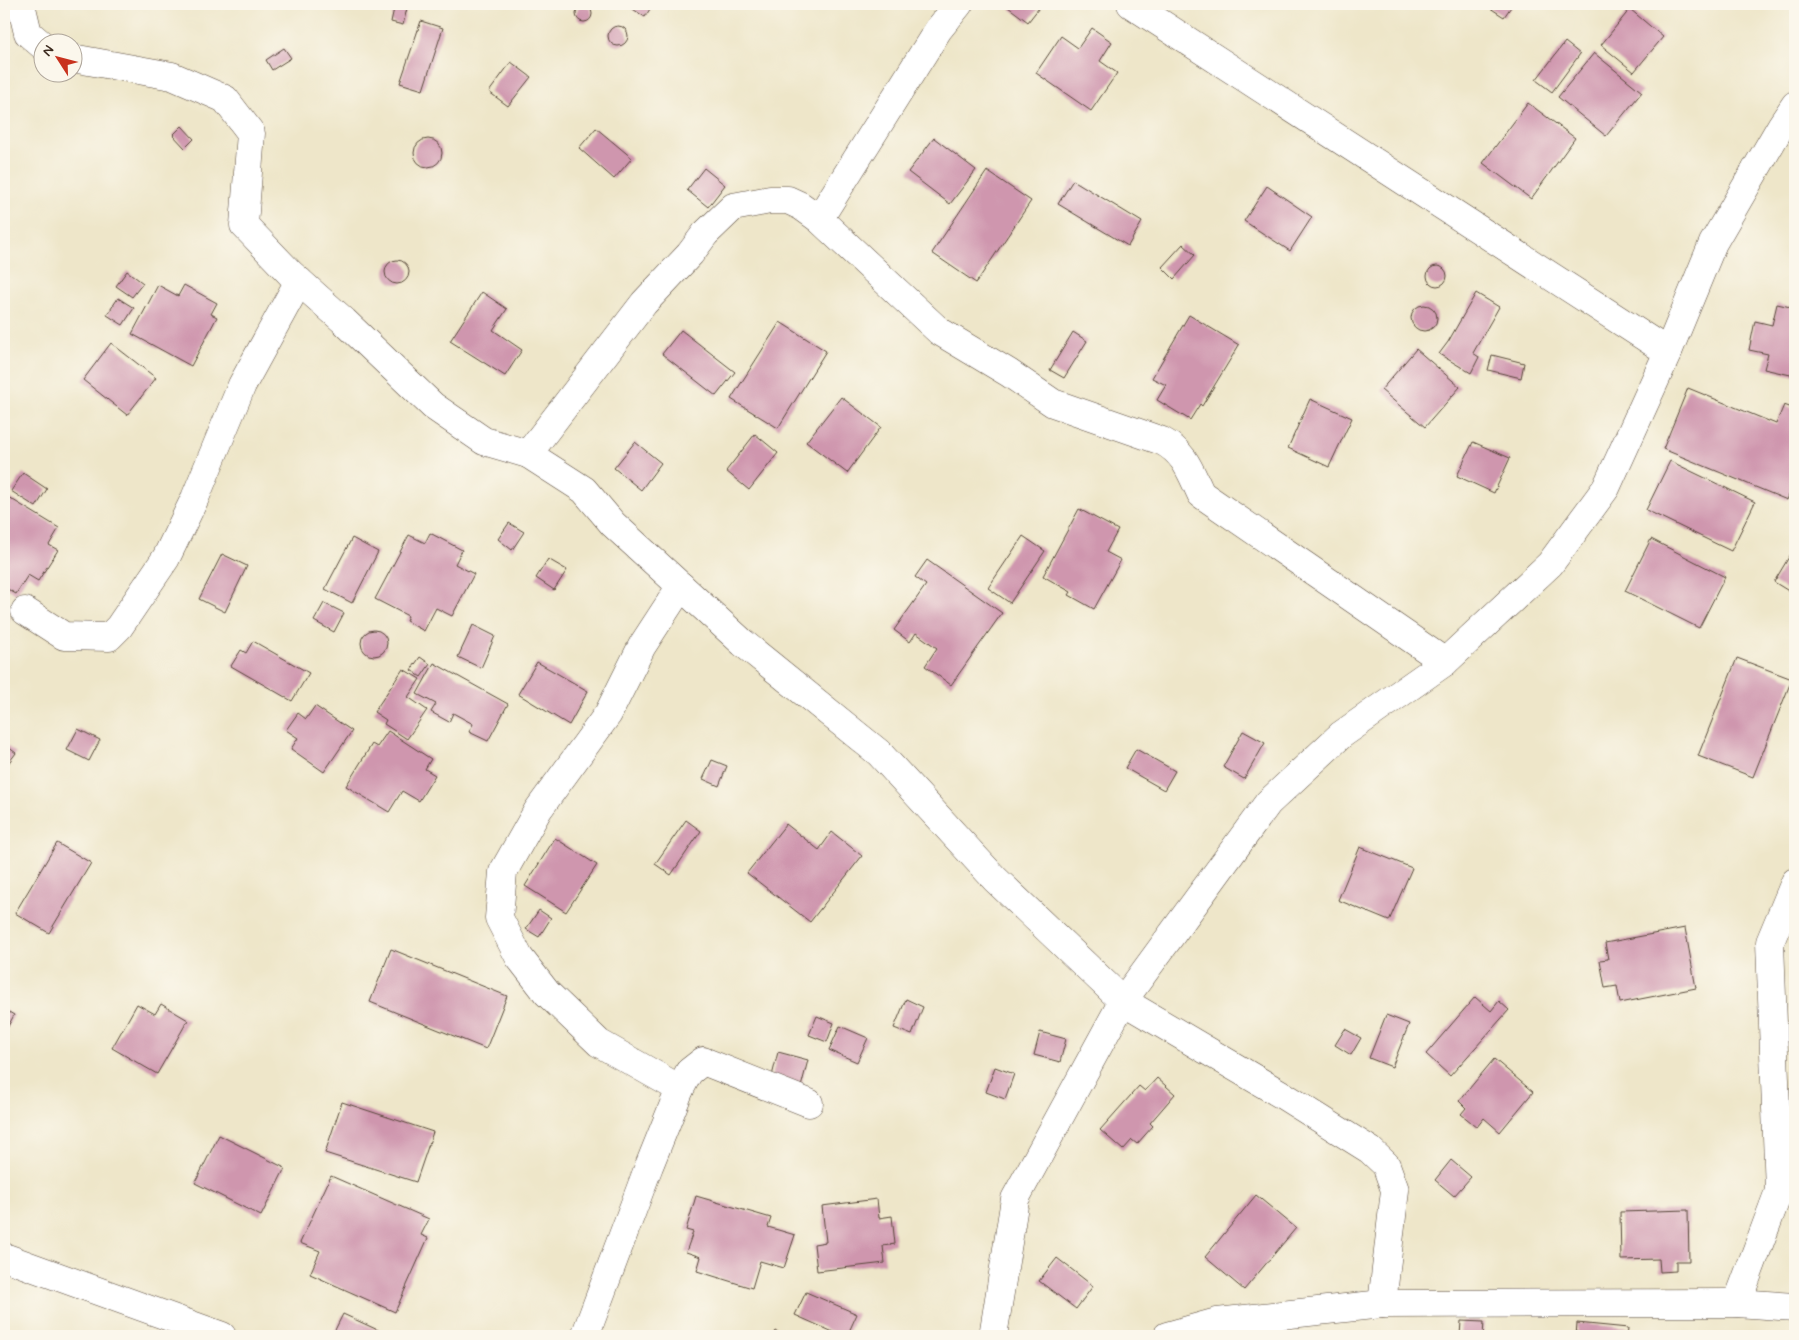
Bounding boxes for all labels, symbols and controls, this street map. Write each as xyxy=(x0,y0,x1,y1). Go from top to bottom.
north arrow xyxy=(32,32,82,82)
text: N xyxy=(38,42,58,60)

